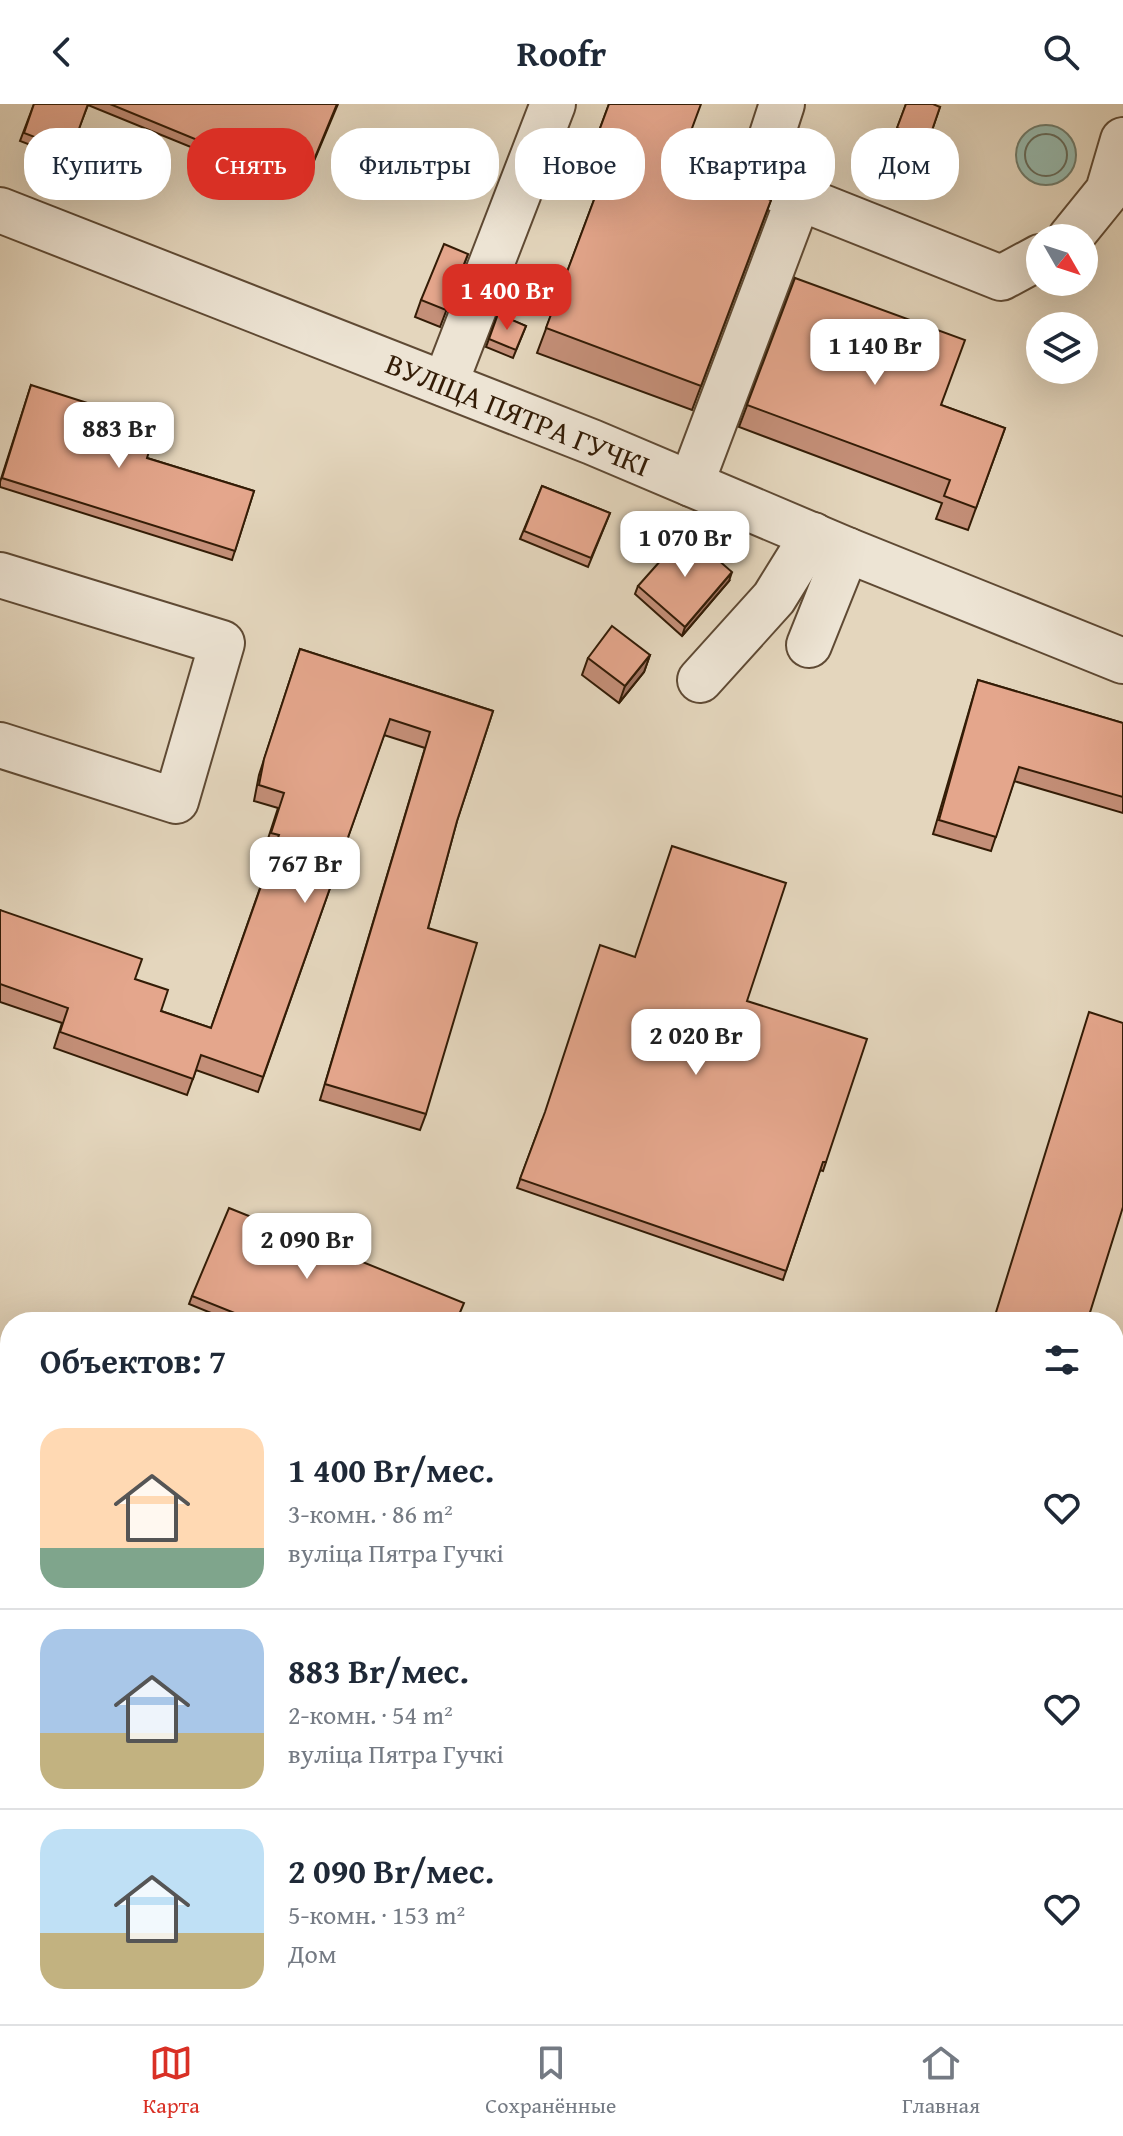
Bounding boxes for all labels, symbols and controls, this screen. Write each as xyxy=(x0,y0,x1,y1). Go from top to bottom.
text: Roofr xyxy=(517,26,606,79)
icon: back xyxy=(40,30,84,74)
icon: search xyxy=(1039,30,1083,74)
chip: Купить xyxy=(24,128,171,200)
chip: Снять xyxy=(187,128,315,200)
chip: Фильтры xyxy=(331,128,499,200)
chip: Новое xyxy=(515,128,645,200)
chip: Квартира xyxy=(661,128,835,200)
chip: Дом xyxy=(851,128,959,200)
north arrow xyxy=(1026,224,1098,296)
map controls xyxy=(1026,224,1098,384)
pin: 1 400 Br xyxy=(424,264,590,332)
text: 1 400 Br xyxy=(460,270,554,309)
button: layers xyxy=(1026,312,1098,384)
pin: 1 140 Br xyxy=(792,319,958,387)
text: 1 140 Br xyxy=(828,325,922,364)
street label: ВУЛІЦА ПЯТРА ГУЧКІ xyxy=(379,341,657,487)
pin: 883 Br xyxy=(54,402,184,470)
text: 883 Br xyxy=(82,408,156,447)
pin: 1 070 Br xyxy=(602,511,768,579)
text: 1 070 Br xyxy=(638,517,732,556)
pin: 767 Br xyxy=(240,837,370,905)
text: 767 Br xyxy=(268,843,342,882)
pin: 2 020 Br xyxy=(613,1009,779,1077)
text: 2 020 Br xyxy=(649,1015,743,1054)
pin: 2 090 Br xyxy=(224,1213,390,1281)
text: 2 090 Br xyxy=(260,1219,354,1258)
text: Объектов: 7 xyxy=(40,1336,226,1385)
icon: filters xyxy=(1040,1338,1084,1382)
text: 1 400 Br/мес. xyxy=(288,1445,494,1494)
icon: home xyxy=(104,1460,200,1556)
icon: heart xyxy=(1040,1486,1084,1530)
text: 3-комн. · 86 m² xyxy=(288,1494,453,1533)
text: вуліца Пятра Гучкі xyxy=(288,1533,504,1572)
text: 883 Br/мес. xyxy=(288,1646,469,1695)
icon: home xyxy=(104,1661,200,1757)
icon: heart xyxy=(1040,1687,1084,1731)
text: 2-комн. · 54 m² xyxy=(288,1695,453,1734)
text: вуліца Пятра Гучкі xyxy=(288,1734,504,1773)
text: 2 090 Br/мес. xyxy=(288,1846,494,1895)
icon: home xyxy=(104,1861,200,1957)
icon: heart xyxy=(1040,1887,1084,1931)
text: 5-комн. · 153 m² xyxy=(288,1895,465,1934)
text: Дом xyxy=(288,1934,336,1973)
tab: Карта xyxy=(143,2041,200,2121)
tab: Сохранённые xyxy=(485,2041,616,2121)
tab: Главная xyxy=(902,2041,980,2121)

